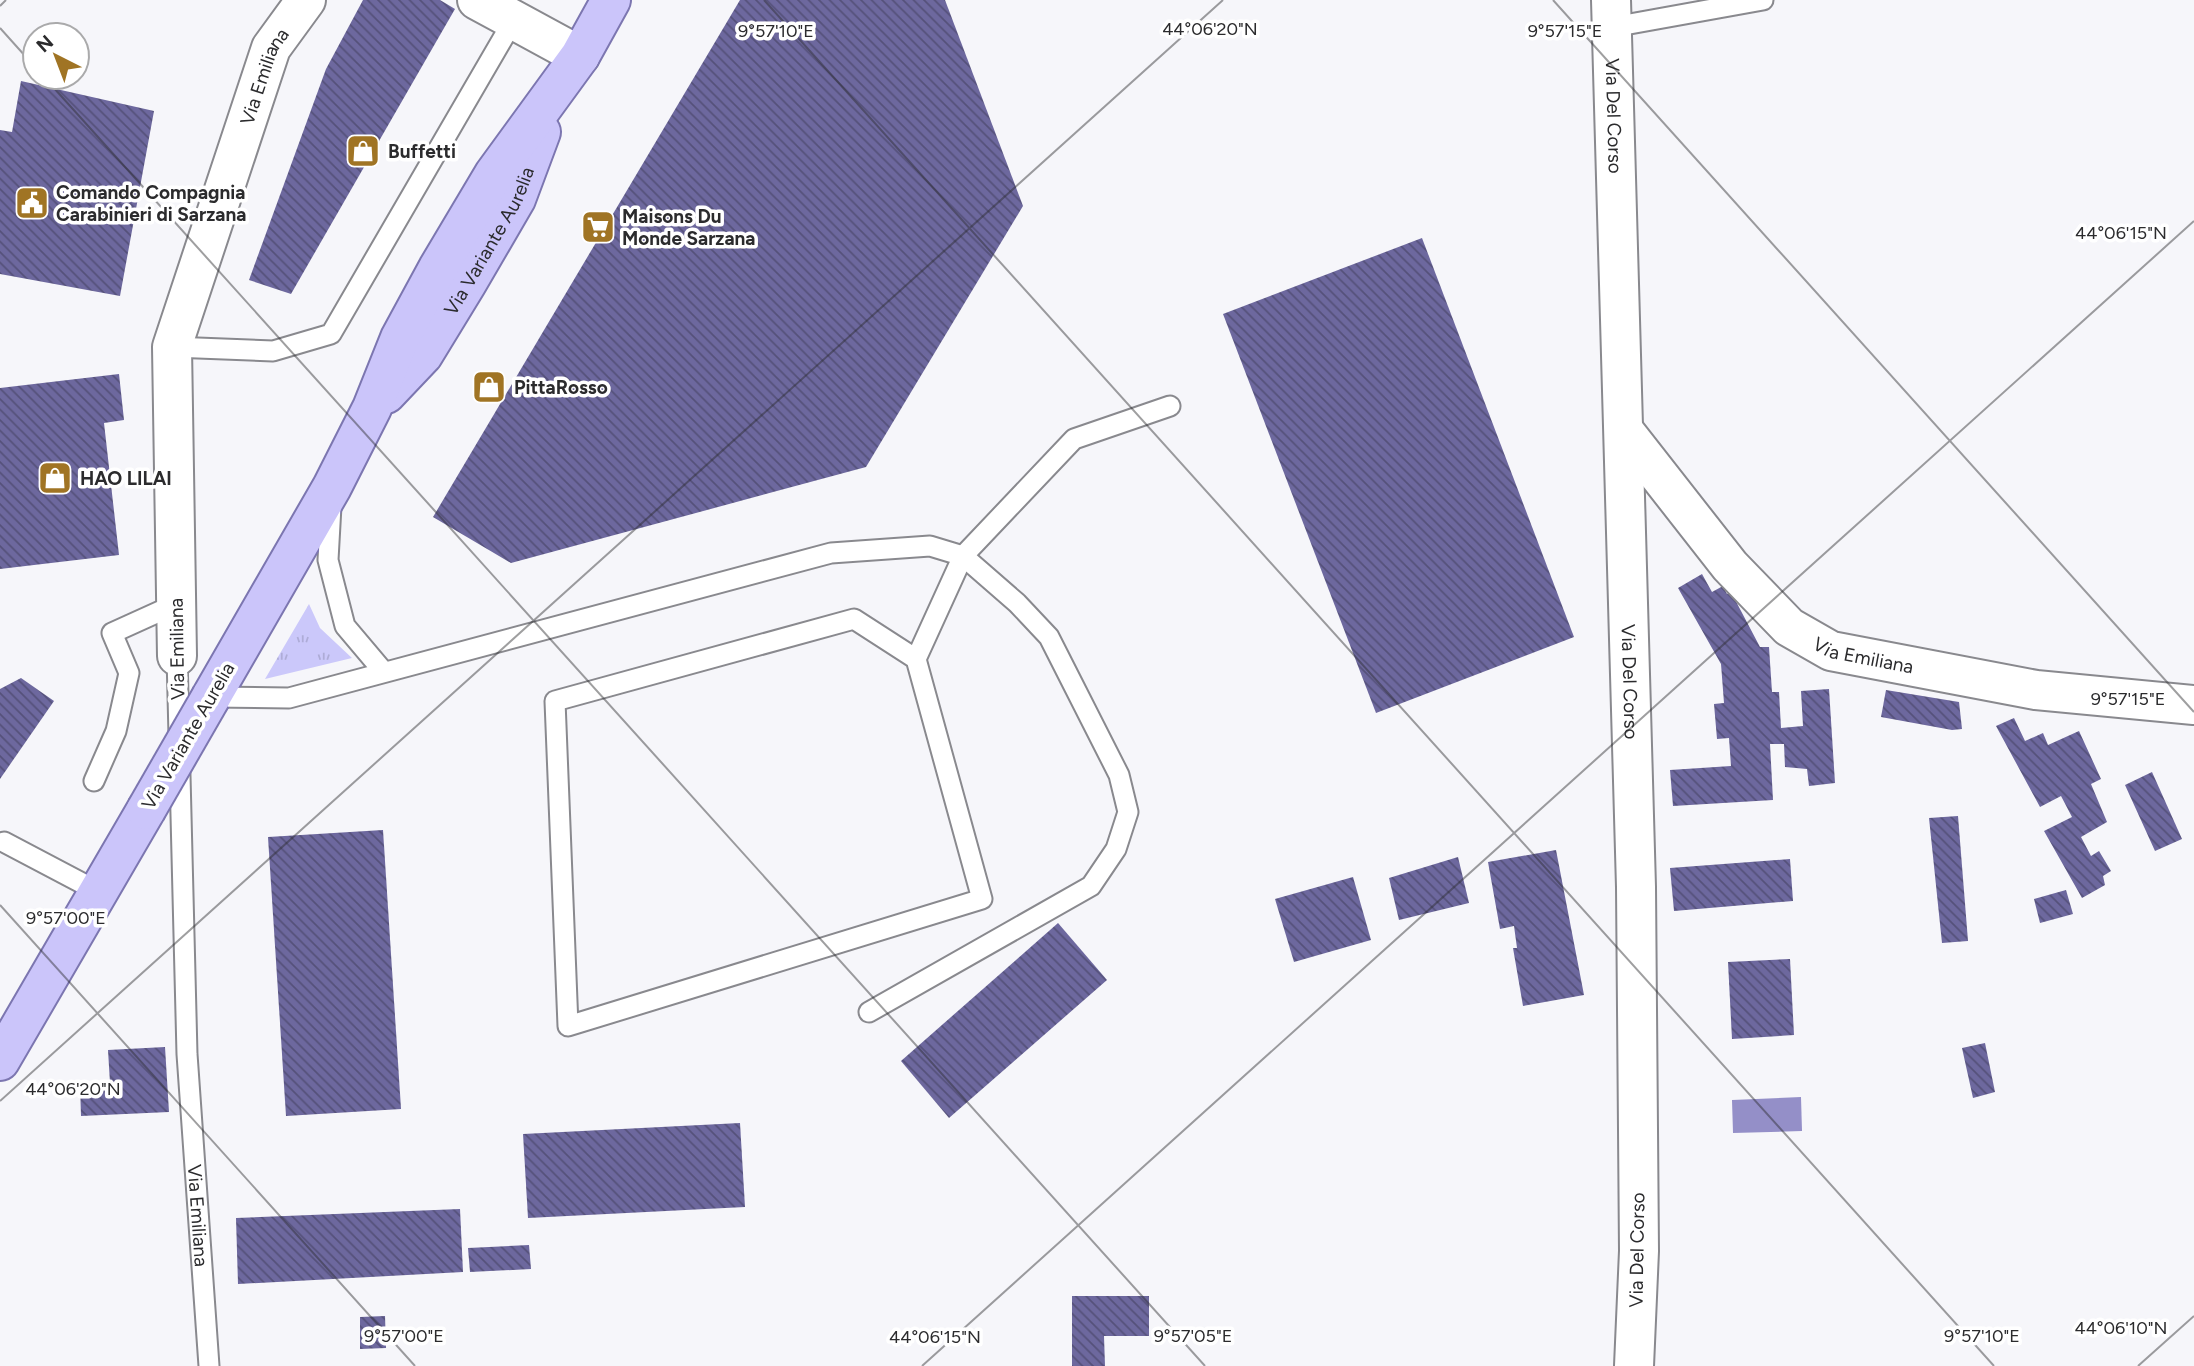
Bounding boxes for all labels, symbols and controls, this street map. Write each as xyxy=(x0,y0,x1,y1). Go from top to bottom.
text: 44°06'20"N xyxy=(1162,18,1258,40)
text: 9°57'10"E xyxy=(738,20,814,42)
text: 9°57'15"E xyxy=(1528,20,1602,42)
north arrow xyxy=(21,21,91,91)
street label: Via Emiliana xyxy=(235,23,293,128)
text: N xyxy=(32,30,58,57)
street label: Via Del Corso xyxy=(1601,58,1627,174)
shop icon: Buffetti xyxy=(344,132,382,170)
place label: Buffetti xyxy=(388,140,456,163)
street label: Via Variante Aurelia xyxy=(439,163,539,319)
place label: Comando Compagnia Carabinieri di Sarzana xyxy=(56,181,246,226)
public building icon: Comando Compagnia Carabinieri di Sarzana xyxy=(13,184,51,222)
place label: Maisons Du Monde Sarzana xyxy=(622,205,755,250)
supermarket icon: Maisons Du Monde Sarzana xyxy=(579,208,617,246)
text: 44°06'15"N xyxy=(2075,222,2167,244)
shop icon: PittaRosso xyxy=(470,368,508,406)
place label: PittaRosso xyxy=(514,376,608,399)
shop icon: HAO LILAI xyxy=(36,459,74,497)
place label: HAO LILAI xyxy=(80,467,172,490)
street label: Via Emiliana xyxy=(165,598,189,700)
street label: Via Del Corso xyxy=(1617,624,1643,740)
street label: Via Emiliana xyxy=(1809,632,1915,678)
street label: Via Variante Aurelia xyxy=(137,658,239,814)
text: 9°57'15"E xyxy=(2091,688,2165,710)
text: 9°57'00"E xyxy=(26,907,106,929)
text: 44°06'20"N xyxy=(25,1078,121,1100)
street label: Via Emiliana xyxy=(183,1164,213,1267)
street label: Via Del Corso xyxy=(1624,1192,1650,1308)
text: 44°06'10"N xyxy=(2075,1317,2168,1339)
text: 9°57'00"E xyxy=(364,1325,444,1347)
text: 9°57'05"E xyxy=(1154,1325,1232,1347)
text: 9°57'10"E xyxy=(1944,1325,2020,1347)
text: 44°06'15"N xyxy=(889,1326,981,1348)

